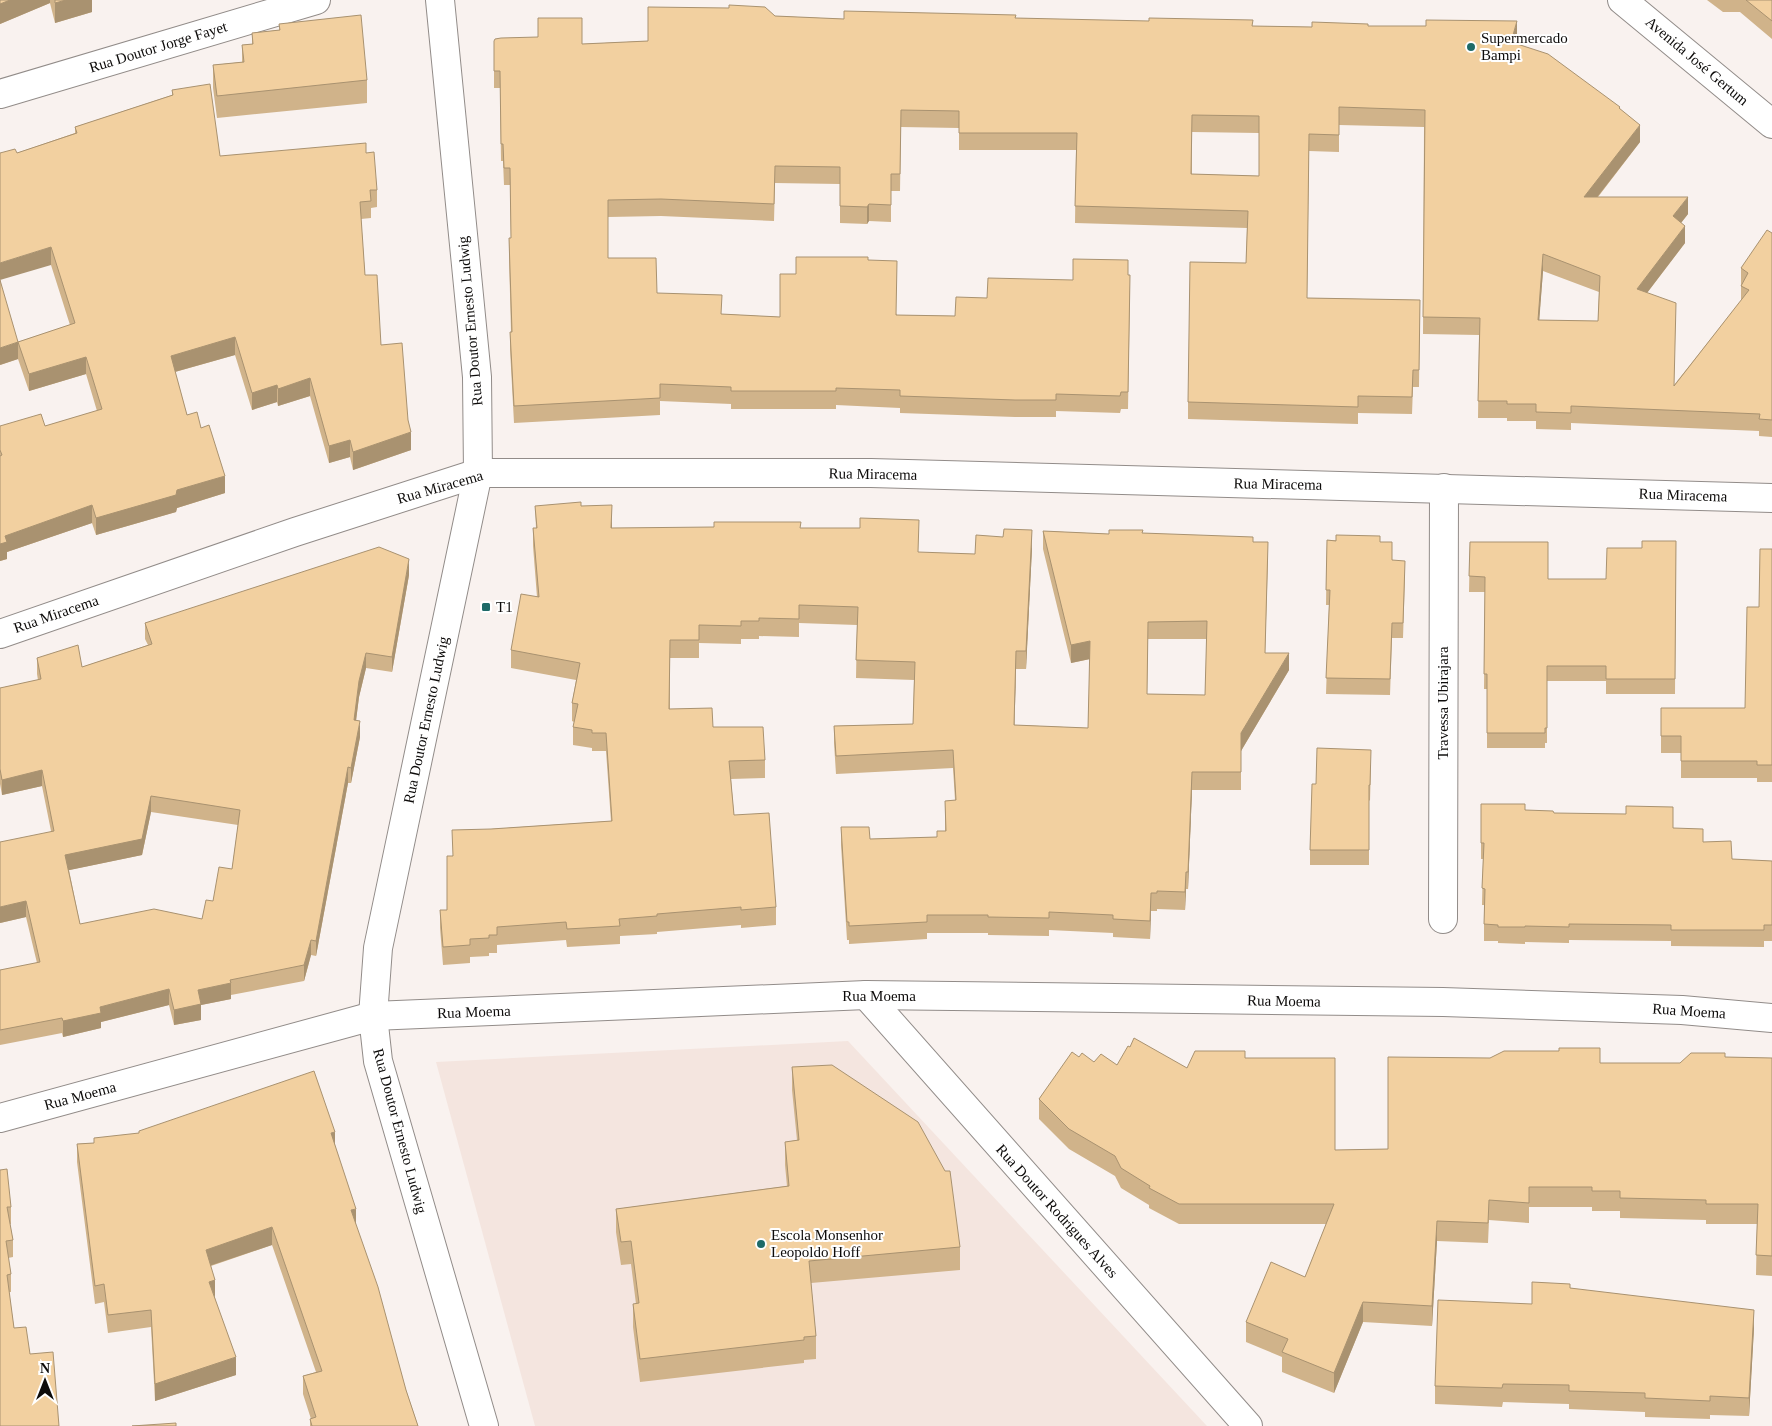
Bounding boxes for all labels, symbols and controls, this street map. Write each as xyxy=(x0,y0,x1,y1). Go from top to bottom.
street label: Avenida José Gertum xyxy=(1643,13,1752,109)
street label: Rua Doutor Jorge Fayet xyxy=(87,18,230,76)
place label: Supermercado Bampi xyxy=(1481,30,1568,63)
marker: Supermercado Bampi xyxy=(1465,41,1477,53)
street label: Rua Doutor Ernesto Ludwig xyxy=(455,235,485,407)
street label: Rua Miracema xyxy=(829,465,918,483)
street label: Rua Miracema xyxy=(395,467,485,507)
street label: Rua Miracema xyxy=(1234,475,1323,493)
street label: Rua Miracema xyxy=(1638,485,1728,505)
street label: Rua Miracema xyxy=(11,592,101,636)
place label: T1 xyxy=(496,599,513,615)
marker: T1 xyxy=(480,601,492,613)
street label: Rua Doutor Ernesto Ludwig xyxy=(400,635,452,805)
street label: Travessa Ubirajara xyxy=(1435,646,1451,760)
street label: Rua Moema xyxy=(842,988,916,1004)
street label: Rua Moema xyxy=(1247,992,1321,1010)
street label: Rua Moema xyxy=(1652,1000,1727,1022)
street label: Rua Moema xyxy=(437,1003,511,1021)
street label: Rua Doutor Ernesto Ludwig xyxy=(370,1047,430,1216)
street label: Rua Moema xyxy=(42,1079,118,1113)
street label: Rua Doutor Rodrigues Alves xyxy=(993,1141,1121,1281)
place label: Escola Monsenhor Leopoldo Hoff xyxy=(771,1227,883,1260)
marker: Escola Monsenhor Leopoldo Hoff xyxy=(755,1238,767,1250)
north arrow xyxy=(20,1356,70,1406)
text: N xyxy=(40,1361,50,1376)

